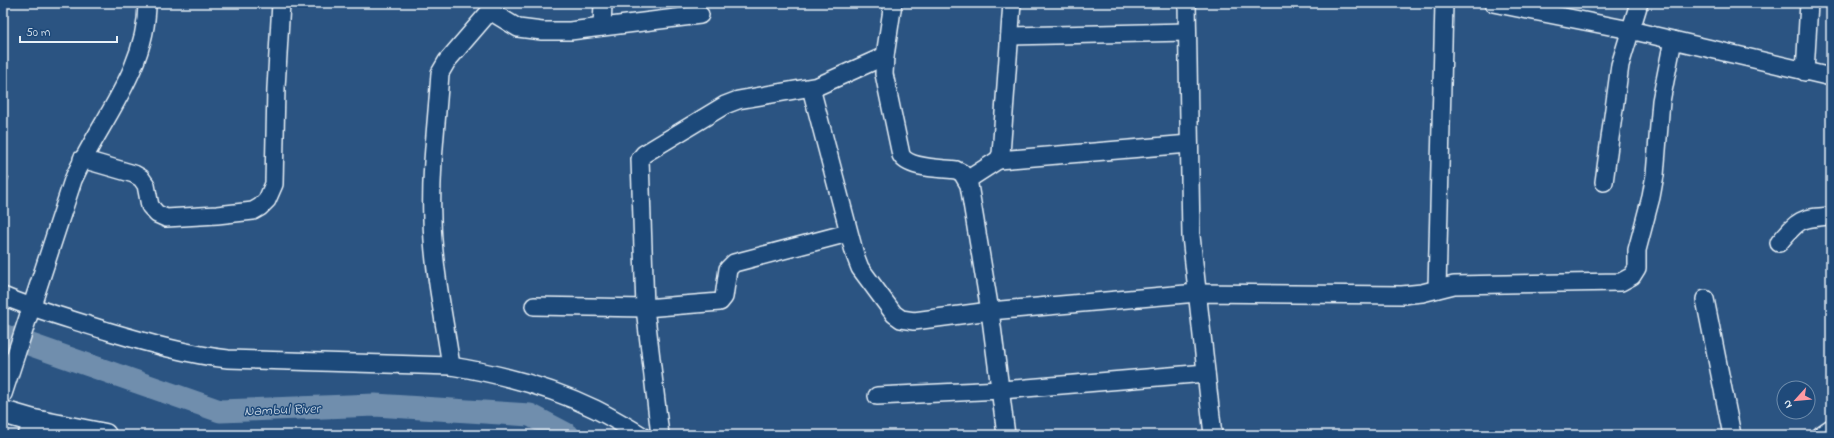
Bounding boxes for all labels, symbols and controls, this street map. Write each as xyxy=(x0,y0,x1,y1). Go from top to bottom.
scale bar xyxy=(20,18,117,44)
text: 50 m xyxy=(26,24,50,42)
north arrow xyxy=(1776,380,1816,420)
text: N xyxy=(1779,397,1797,411)
water label: Nambul River xyxy=(244,399,322,422)

